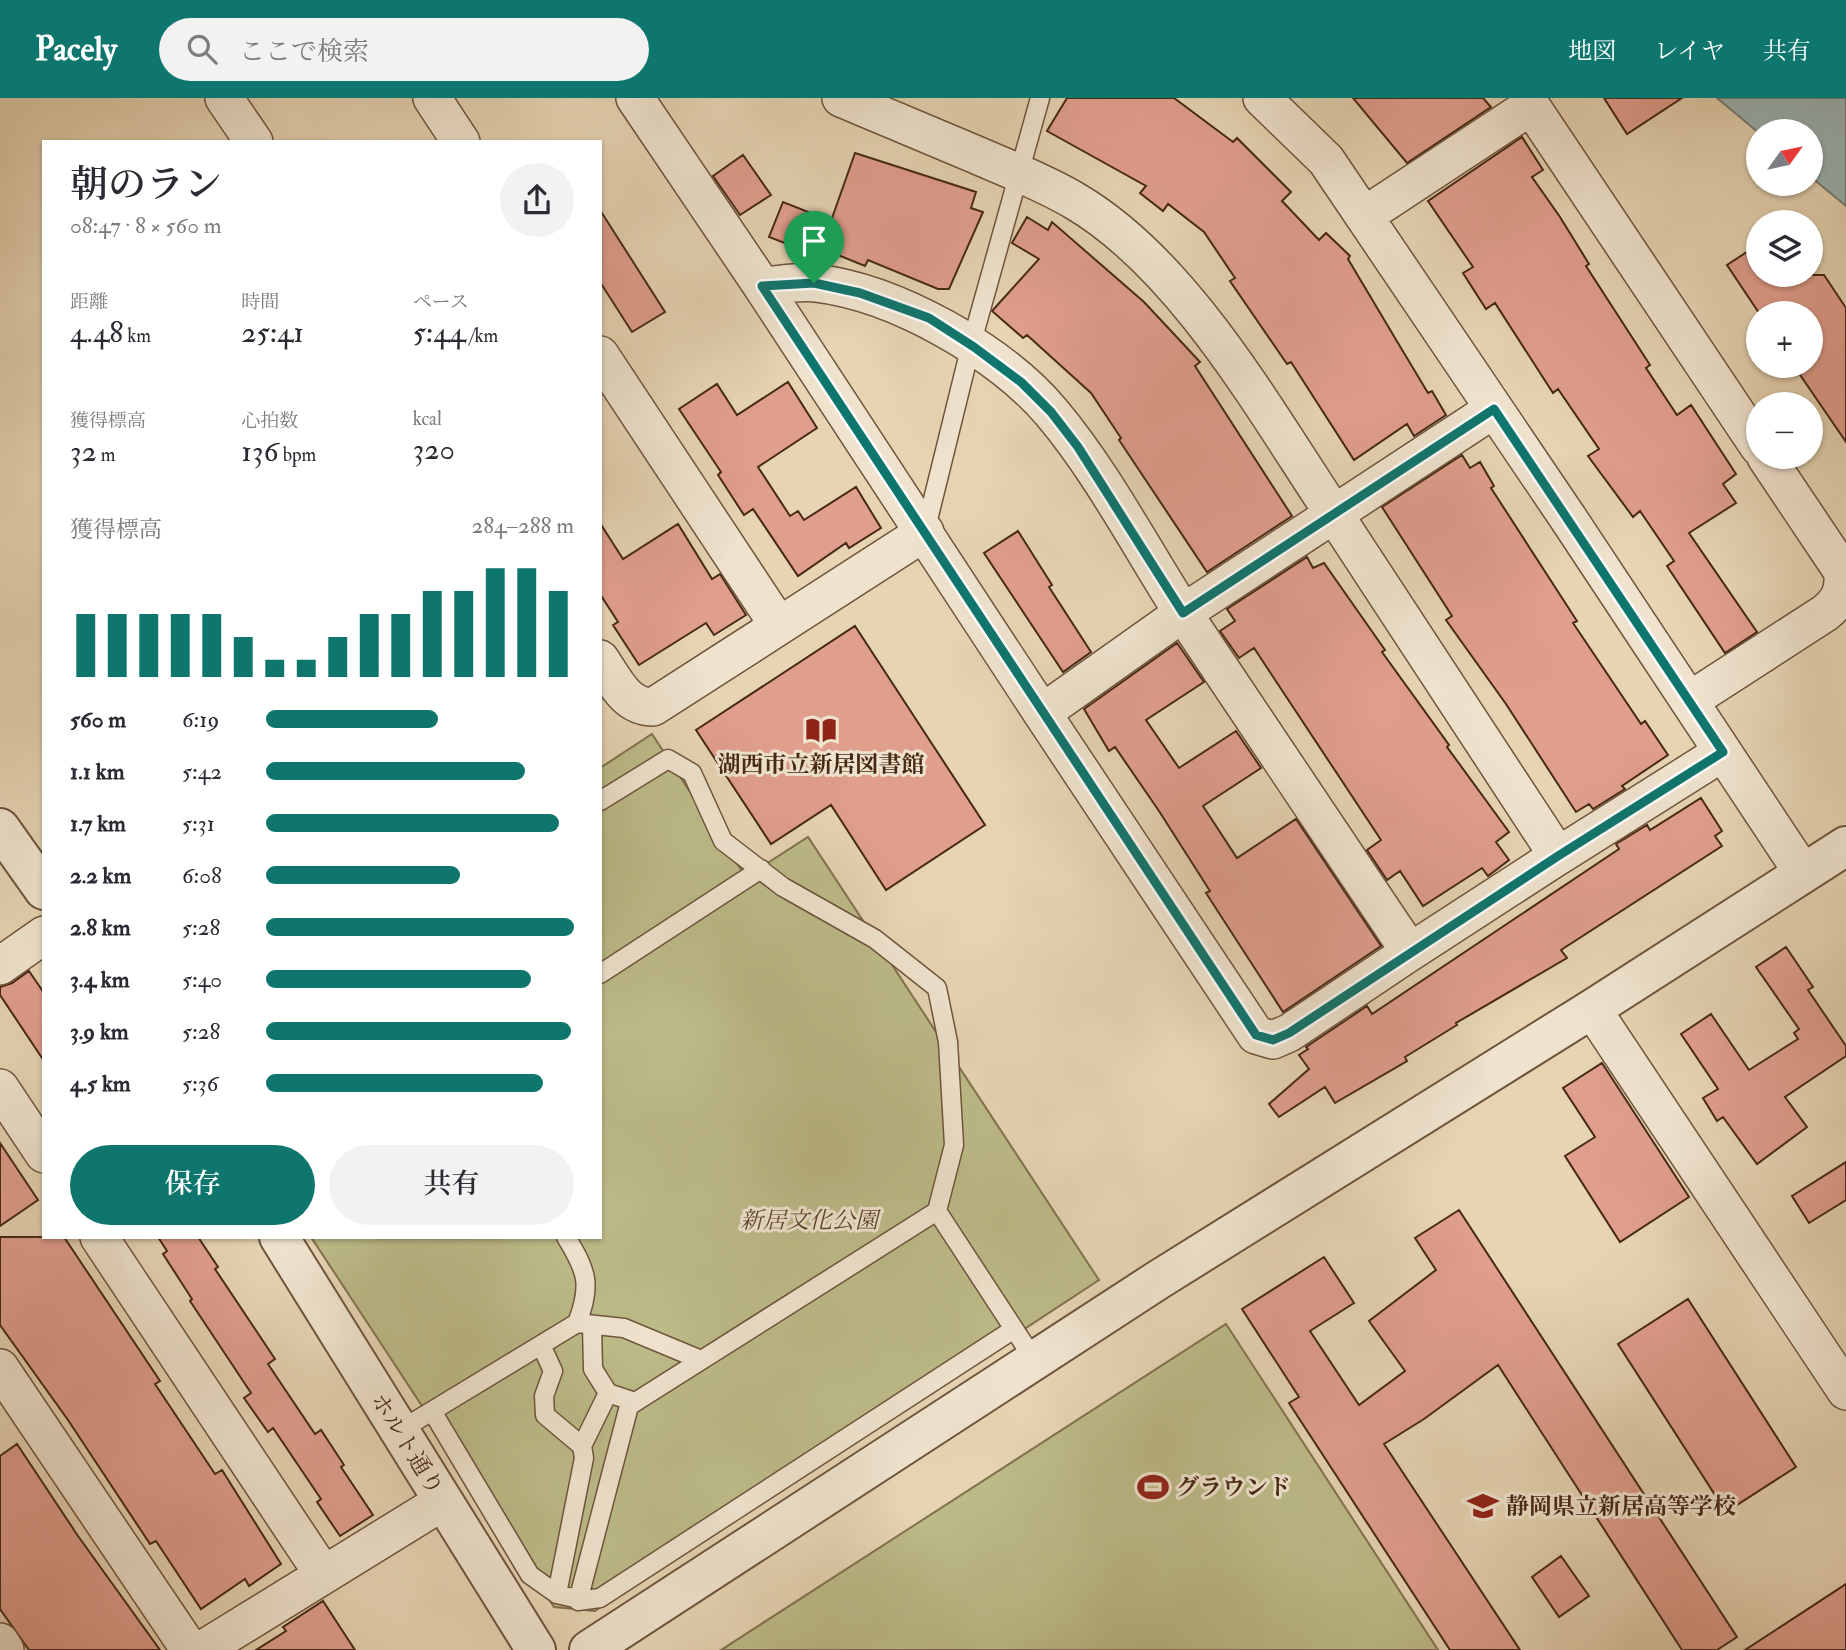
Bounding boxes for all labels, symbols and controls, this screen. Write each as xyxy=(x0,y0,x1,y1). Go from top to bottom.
search box xyxy=(159,18,649,81)
text: Pacely xyxy=(35,29,117,70)
icon: search xyxy=(183,30,221,68)
text: ここで検索 xyxy=(239,36,369,68)
text: 地図 xyxy=(1568,36,1616,67)
text: レイヤ xyxy=(1654,36,1725,67)
text: 共有 xyxy=(1763,36,1811,67)
north arrow xyxy=(1746,119,1824,196)
map controls xyxy=(1746,119,1823,469)
text: 朝のラン xyxy=(70,161,222,209)
button: share xyxy=(500,163,574,237)
button: layers xyxy=(1746,210,1823,287)
text: 08:47 · 8 × 560 m xyxy=(70,211,222,240)
pin xyxy=(784,211,844,283)
icon: arrive xyxy=(795,222,833,260)
text: 距離 xyxy=(70,290,108,314)
text: 時間 xyxy=(241,290,279,314)
text: ペース xyxy=(413,290,469,314)
button: + xyxy=(1746,301,1823,378)
text: 4.48 xyxy=(70,314,123,351)
text: 25:41 xyxy=(241,314,304,351)
text: 5:44 xyxy=(413,314,466,351)
text: km xyxy=(123,324,151,348)
text: /km xyxy=(466,324,498,348)
button: − xyxy=(1746,392,1823,469)
text: kcal xyxy=(413,407,442,431)
text: 獲得標高 xyxy=(70,409,146,433)
text: 心拍数 xyxy=(241,409,298,433)
text: 320 xyxy=(413,431,455,468)
text: 32 xyxy=(70,433,97,470)
text: 136 xyxy=(241,433,279,470)
text: m xyxy=(97,443,115,467)
text: bpm xyxy=(279,443,316,467)
text: 284–288 m xyxy=(472,511,574,540)
text: 獲得標高 xyxy=(70,515,162,544)
text: 560 m xyxy=(70,705,126,734)
text: 6:19 xyxy=(182,705,219,734)
library icon: 湖西市立新居図書館 xyxy=(804,713,838,747)
place label: 湖西市立新居図書館 xyxy=(718,750,925,779)
text: 1.1 km xyxy=(70,757,125,786)
text: 5:42 xyxy=(182,757,222,786)
text: 1.7 km xyxy=(70,809,126,838)
text: 5:31 xyxy=(182,809,215,838)
text: 2.2 km xyxy=(70,861,131,890)
text: 6:08 xyxy=(182,861,222,890)
text: 2.8 km xyxy=(70,913,131,942)
text: 5:28 xyxy=(182,913,220,942)
text: 3.4 km xyxy=(70,965,130,994)
text: 5:40 xyxy=(182,965,222,994)
text: 3.9 km xyxy=(70,1017,129,1046)
text: 5:28 xyxy=(182,1017,220,1046)
text: 4.5 km xyxy=(70,1069,131,1098)
text: 5:36 xyxy=(182,1069,218,1098)
button: 保存 xyxy=(70,1145,315,1225)
button: 共有 xyxy=(329,1145,574,1225)
park label: 新居文化公園 xyxy=(740,1206,882,1235)
street label: ホルト通り xyxy=(364,1388,450,1500)
sports icon: グラウンド xyxy=(1136,1470,1170,1504)
place label: グラウンド xyxy=(1176,1473,1291,1502)
school or university icon: 静岡県立新居高等学校 xyxy=(1466,1489,1500,1523)
place label: 静岡県立新居高等学校 xyxy=(1506,1492,1736,1521)

